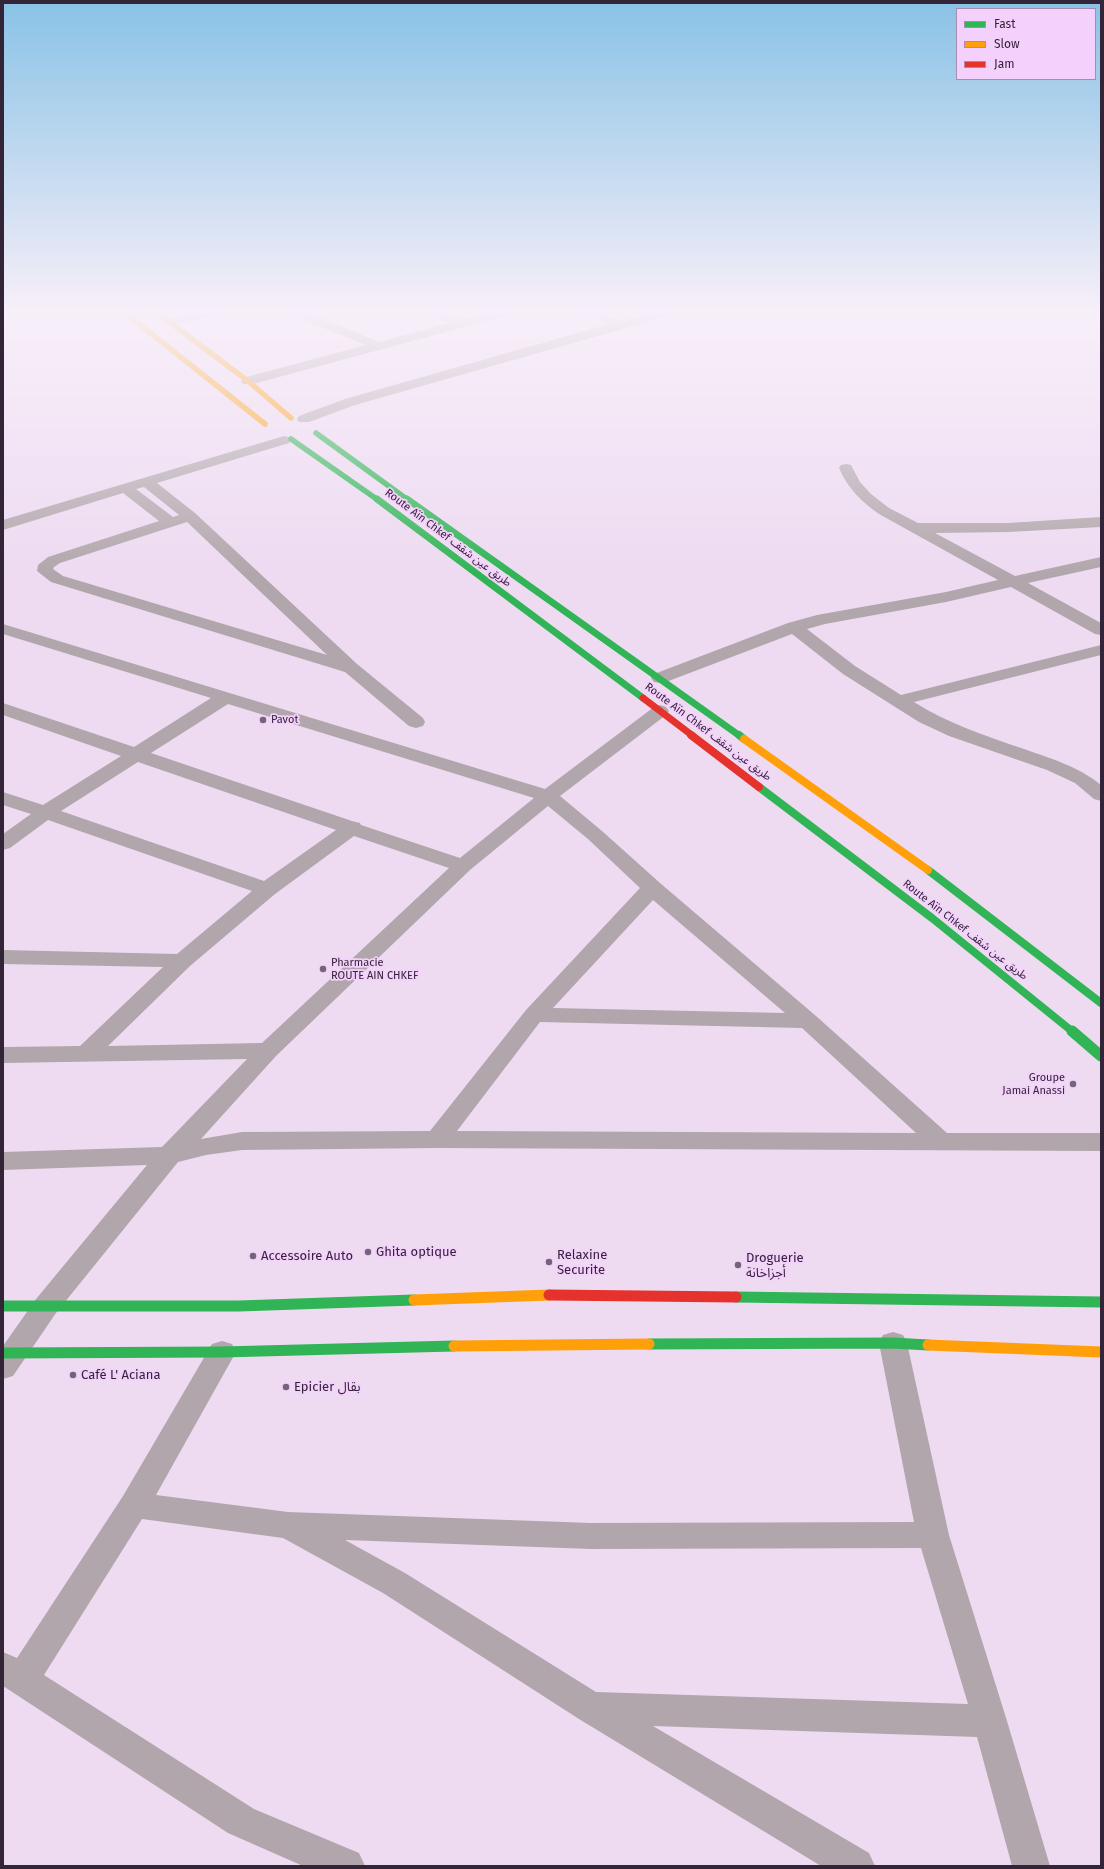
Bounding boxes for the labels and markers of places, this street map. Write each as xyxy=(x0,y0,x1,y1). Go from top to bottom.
place label: Pavot xyxy=(271,713,298,727)
marker: Pavot xyxy=(258,715,268,725)
place label: Pharmacie ROUTE AIN CHKEF xyxy=(331,956,418,982)
marker: Pharmacie ROUTE AIN CHKEF xyxy=(318,964,328,974)
place label: Groupe Jamai Anassi xyxy=(1002,1071,1065,1097)
marker: Groupe Jamai Anassi xyxy=(1068,1079,1078,1089)
place label: Ghita optique xyxy=(376,1244,457,1260)
marker: Ghita optique xyxy=(363,1247,373,1257)
place label: Relaxine Securite xyxy=(557,1247,607,1278)
place label: Accessoire Auto xyxy=(261,1248,353,1264)
place label: Droguerie أجزاخانة xyxy=(746,1250,804,1281)
marker: Accessoire Auto xyxy=(248,1251,258,1261)
marker: Relaxine Securite xyxy=(544,1257,554,1267)
marker: Droguerie أجزاخانة xyxy=(733,1260,743,1270)
place label: Café L' Aciana xyxy=(81,1367,161,1383)
marker: Café L' Aciana xyxy=(68,1370,78,1380)
place label: Epicier بقال xyxy=(294,1379,360,1395)
marker: Epicier بقال xyxy=(281,1382,291,1392)

